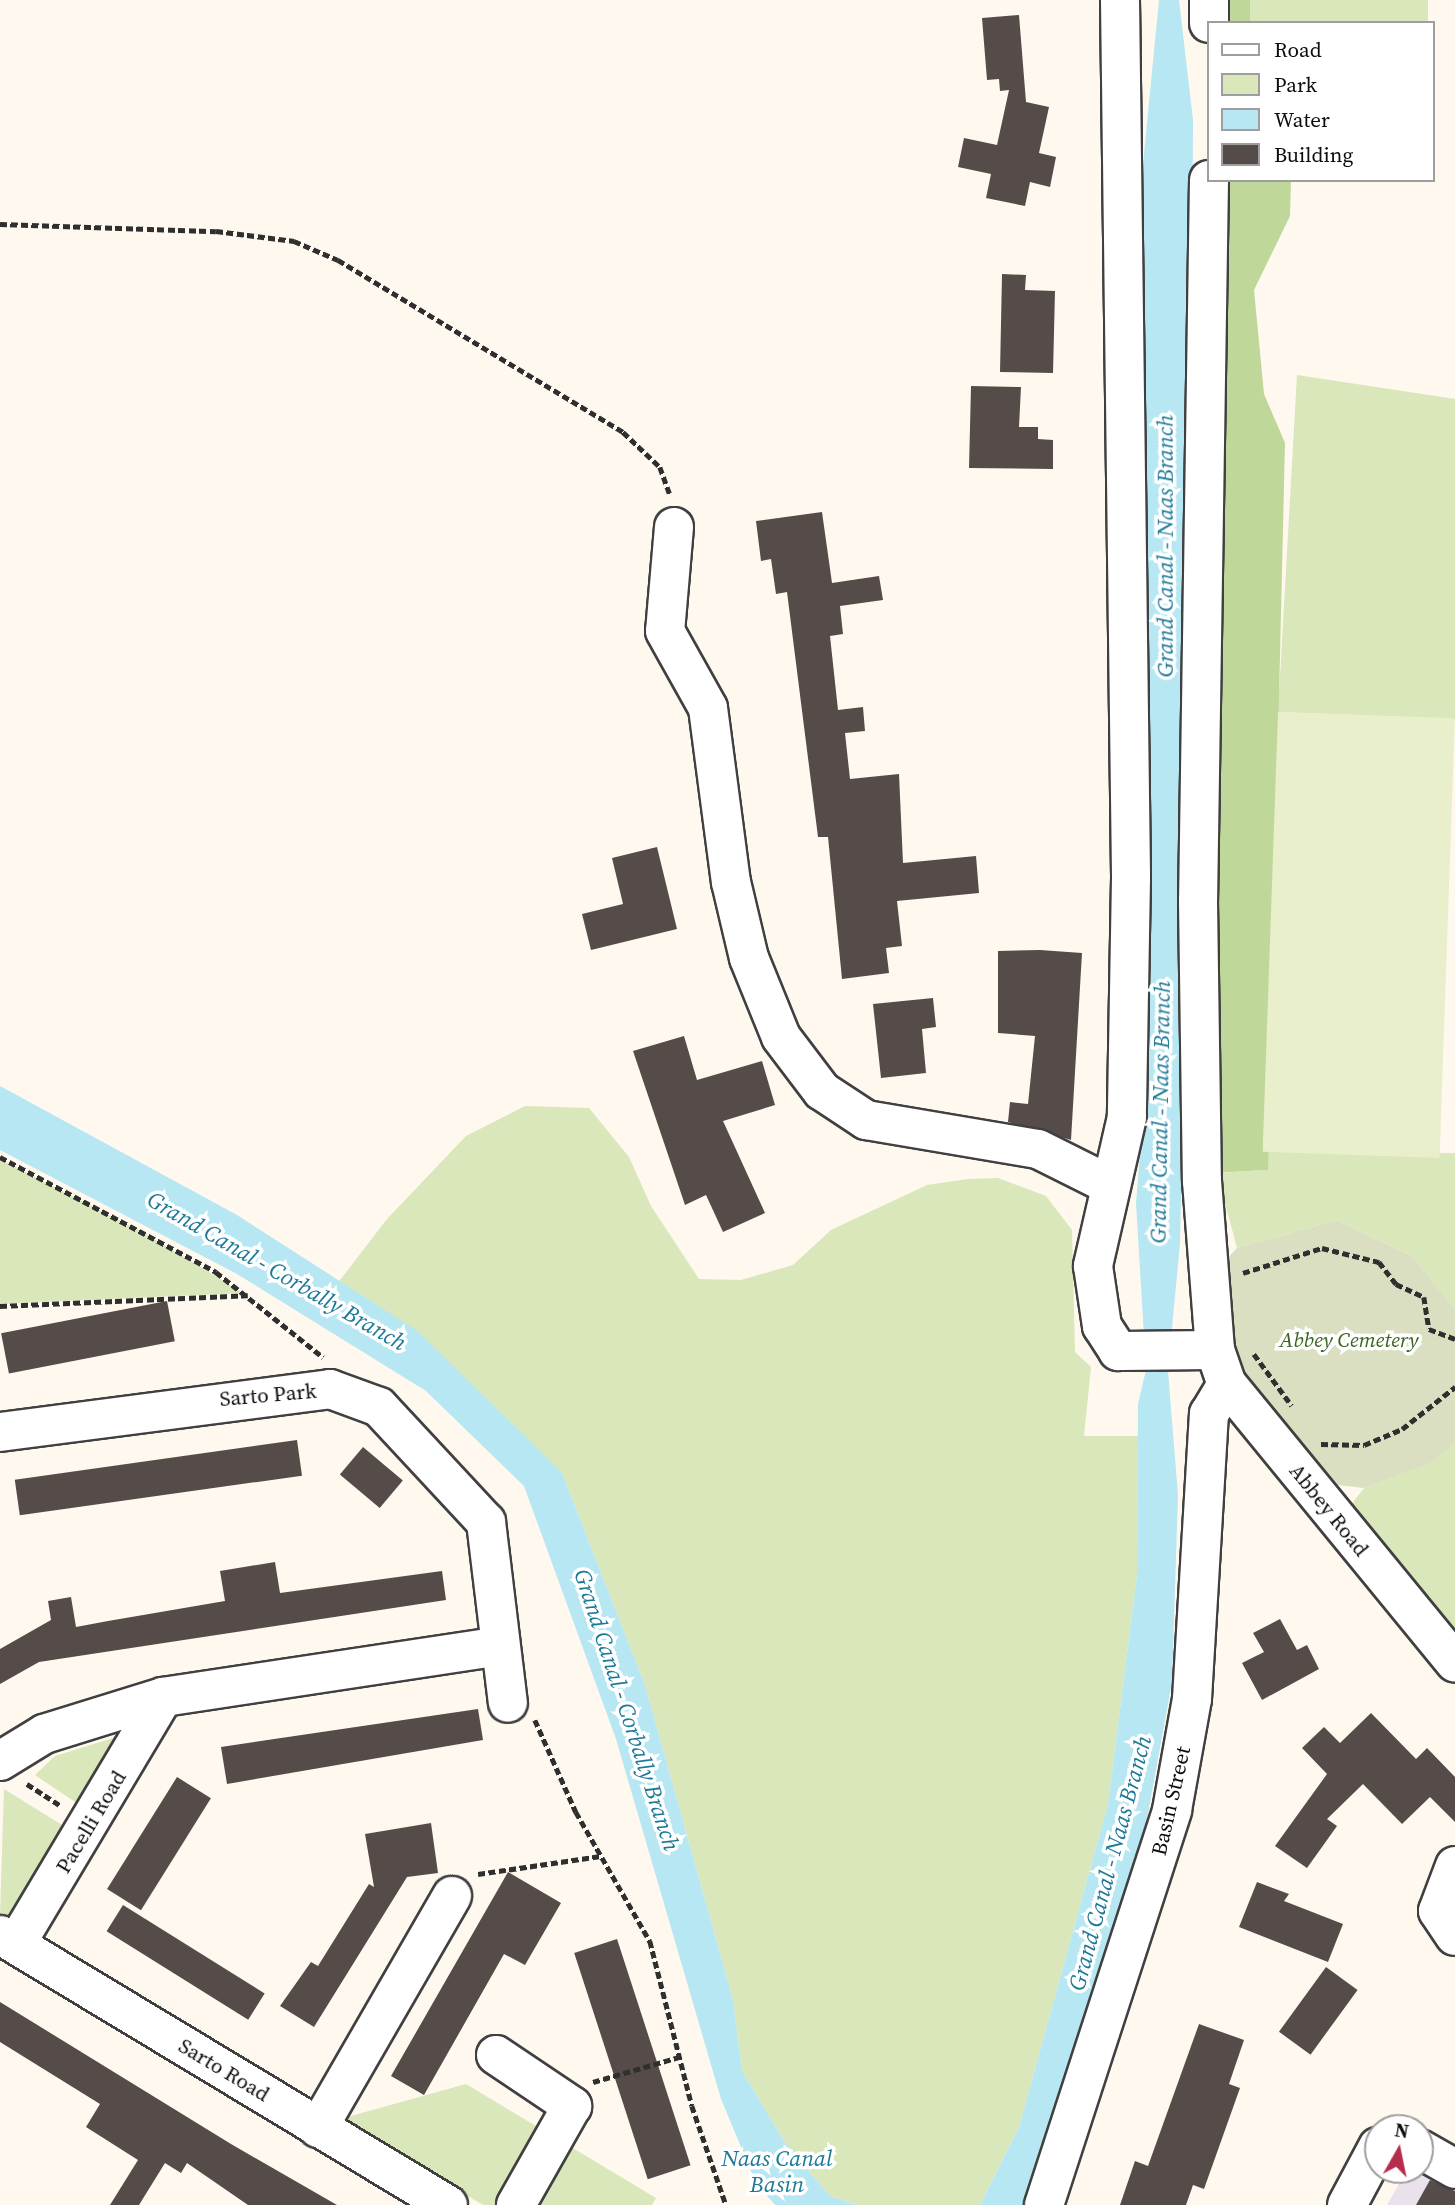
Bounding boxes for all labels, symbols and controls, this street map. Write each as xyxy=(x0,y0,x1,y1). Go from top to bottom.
legend xyxy=(1206,21,1434,182)
text: Road xyxy=(1274,35,1322,64)
text: Park xyxy=(1274,70,1317,99)
text: Water xyxy=(1274,105,1330,134)
text: Building xyxy=(1274,140,1353,169)
water label: Grand Canal - Naas Branch xyxy=(1151,415,1179,677)
water label: Grand Canal - Naas Branch xyxy=(1144,980,1176,1244)
water label: Grand Canal - Corbally Branch xyxy=(143,1185,411,1357)
park label: Abbey Cemetery xyxy=(1280,1327,1418,1353)
street label: Sarto Park xyxy=(219,1378,317,1412)
street label: Abbey Road xyxy=(1284,1459,1374,1561)
water label: Grand Canal - Corbally Branch xyxy=(568,1566,686,1854)
water label: Grand Canal - Naas Branch xyxy=(1063,1733,1157,1993)
street label: Basin Street xyxy=(1146,1744,1196,1858)
street label: Pacelli Road xyxy=(51,1766,131,1878)
street label: Sarto Road xyxy=(174,2033,274,2107)
north arrow xyxy=(1364,2114,1434,2184)
text: N xyxy=(1393,2116,1411,2144)
water label: Naas Canal Basin xyxy=(721,2144,833,2198)

